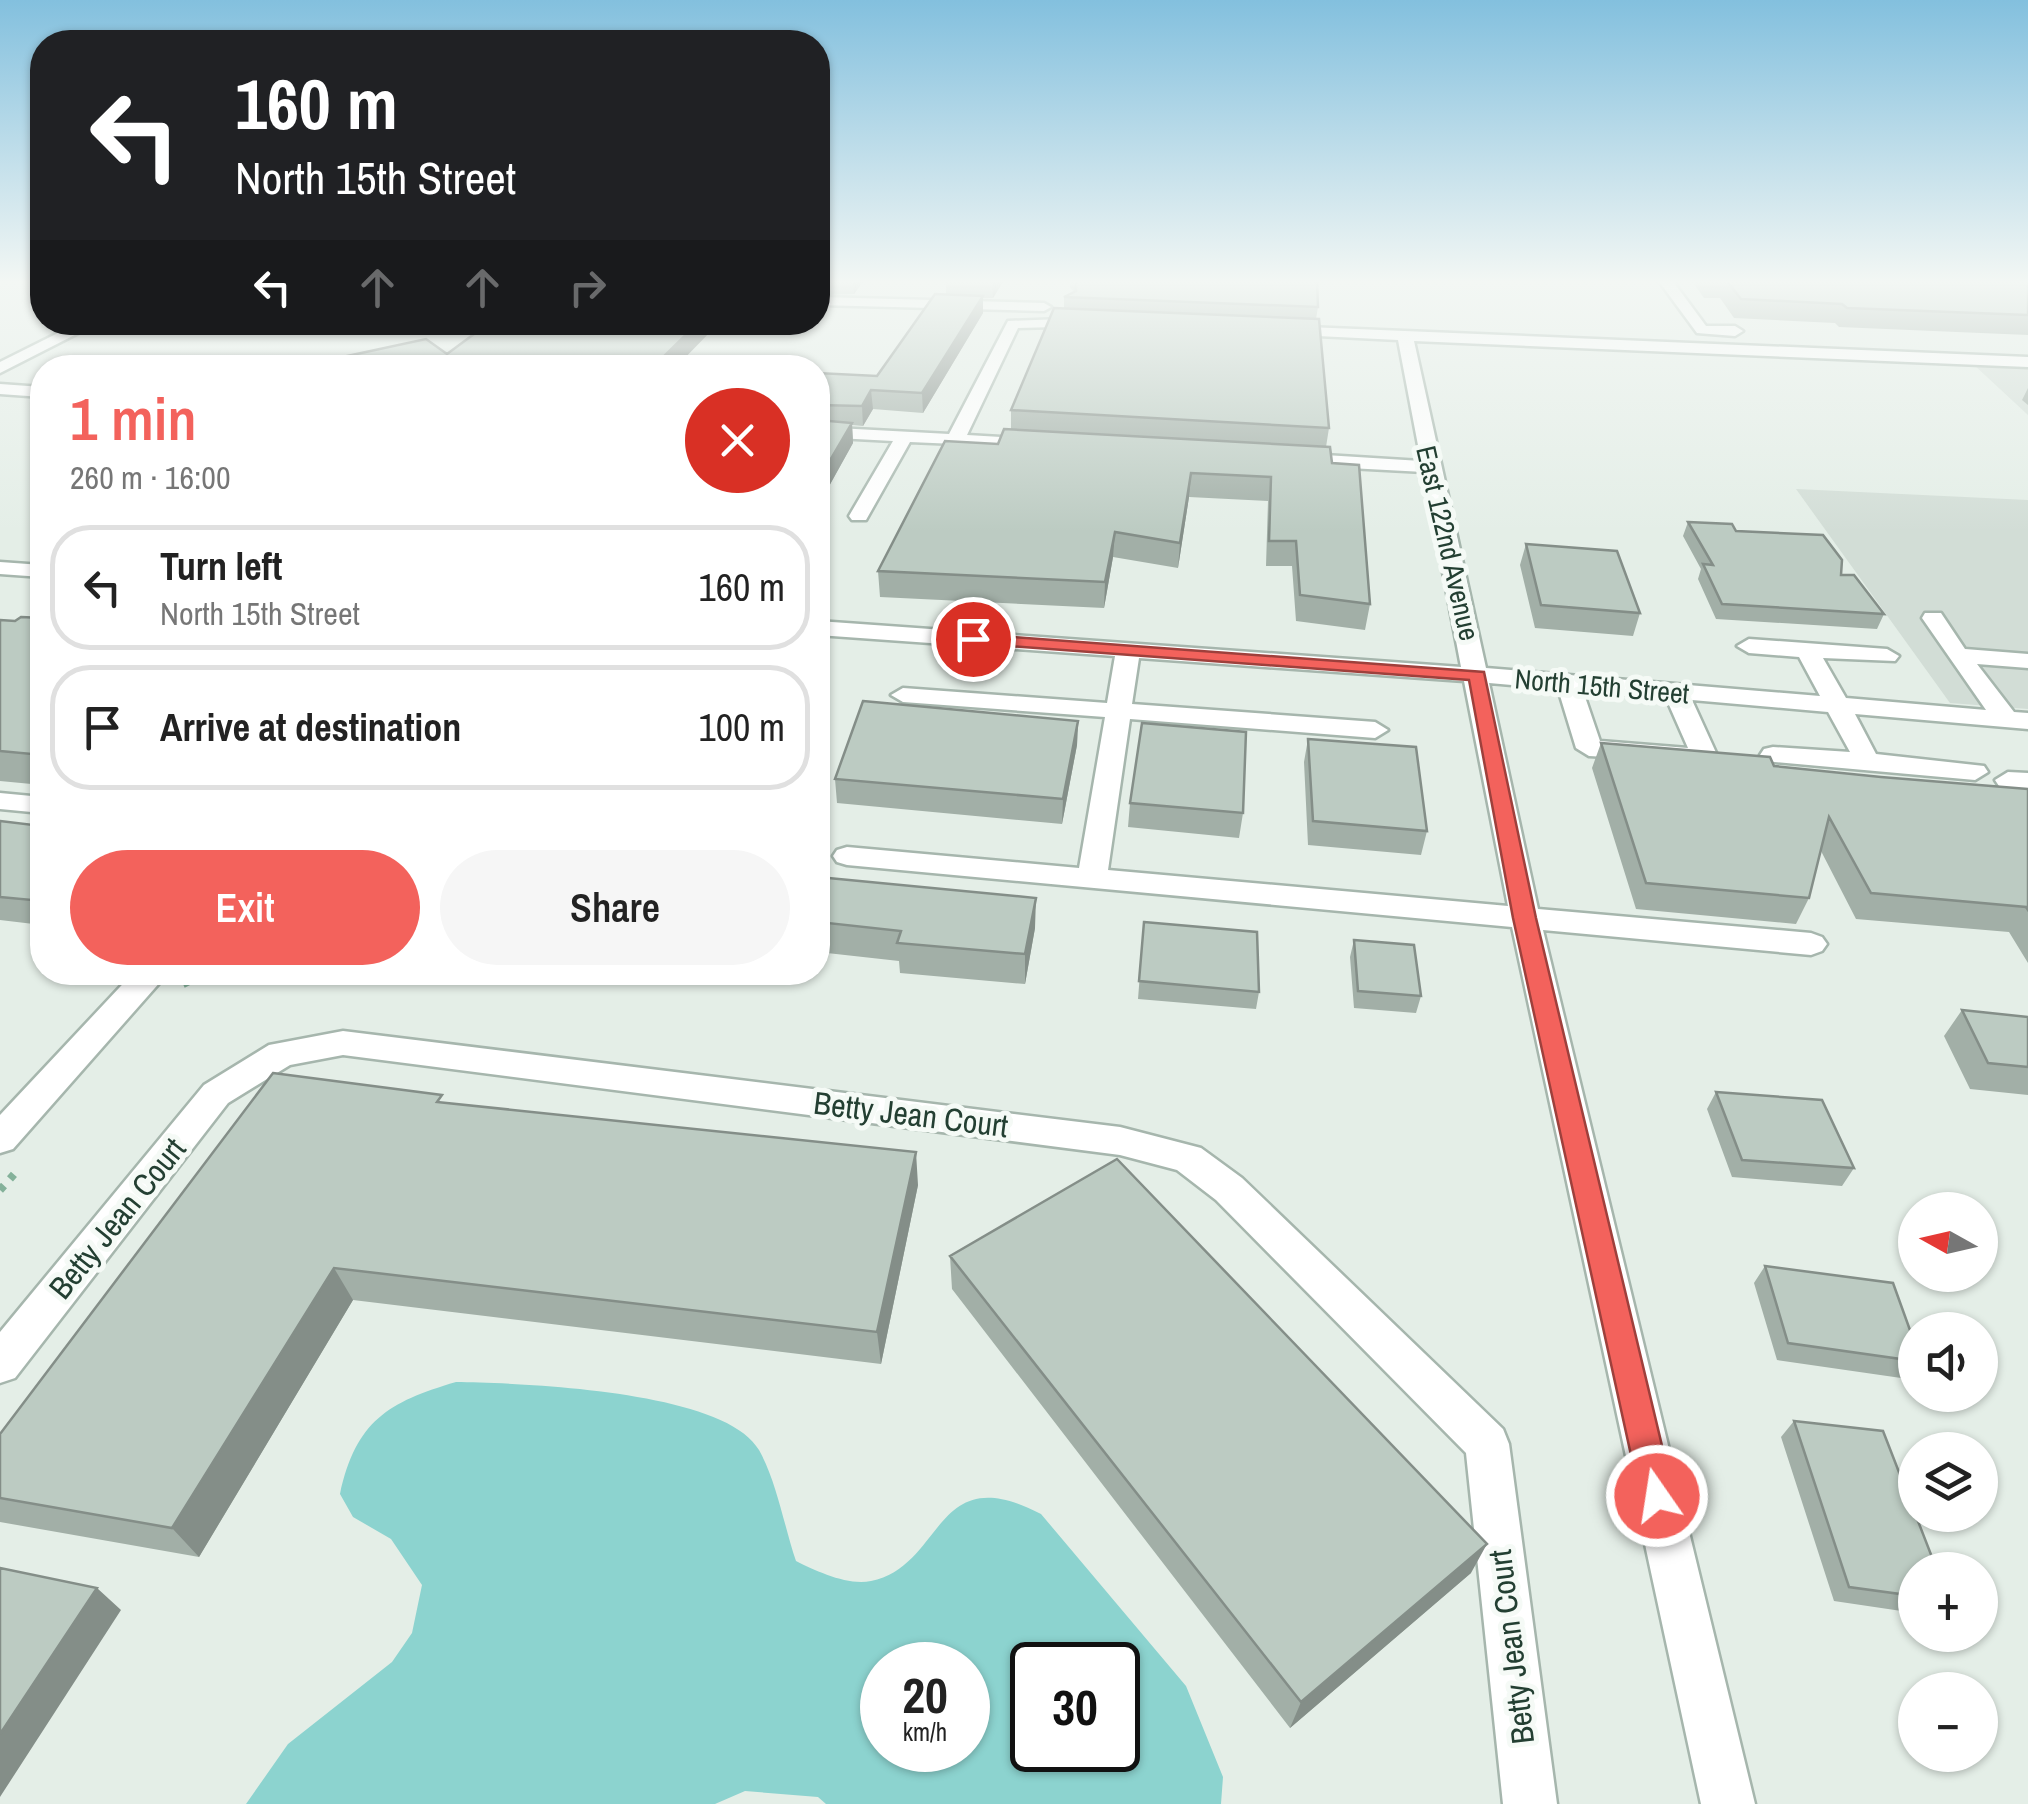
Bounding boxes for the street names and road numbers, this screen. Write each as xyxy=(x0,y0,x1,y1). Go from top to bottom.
street label: East 122nd Avenue xyxy=(1407,442,1489,644)
street label: North 15th Street xyxy=(1513,659,1691,713)
street label: Betty Jean Court xyxy=(811,1081,1011,1147)
street label: Betty Jean Court xyxy=(39,1129,195,1307)
street label: Betty Jean Court xyxy=(1478,1547,1544,1747)

